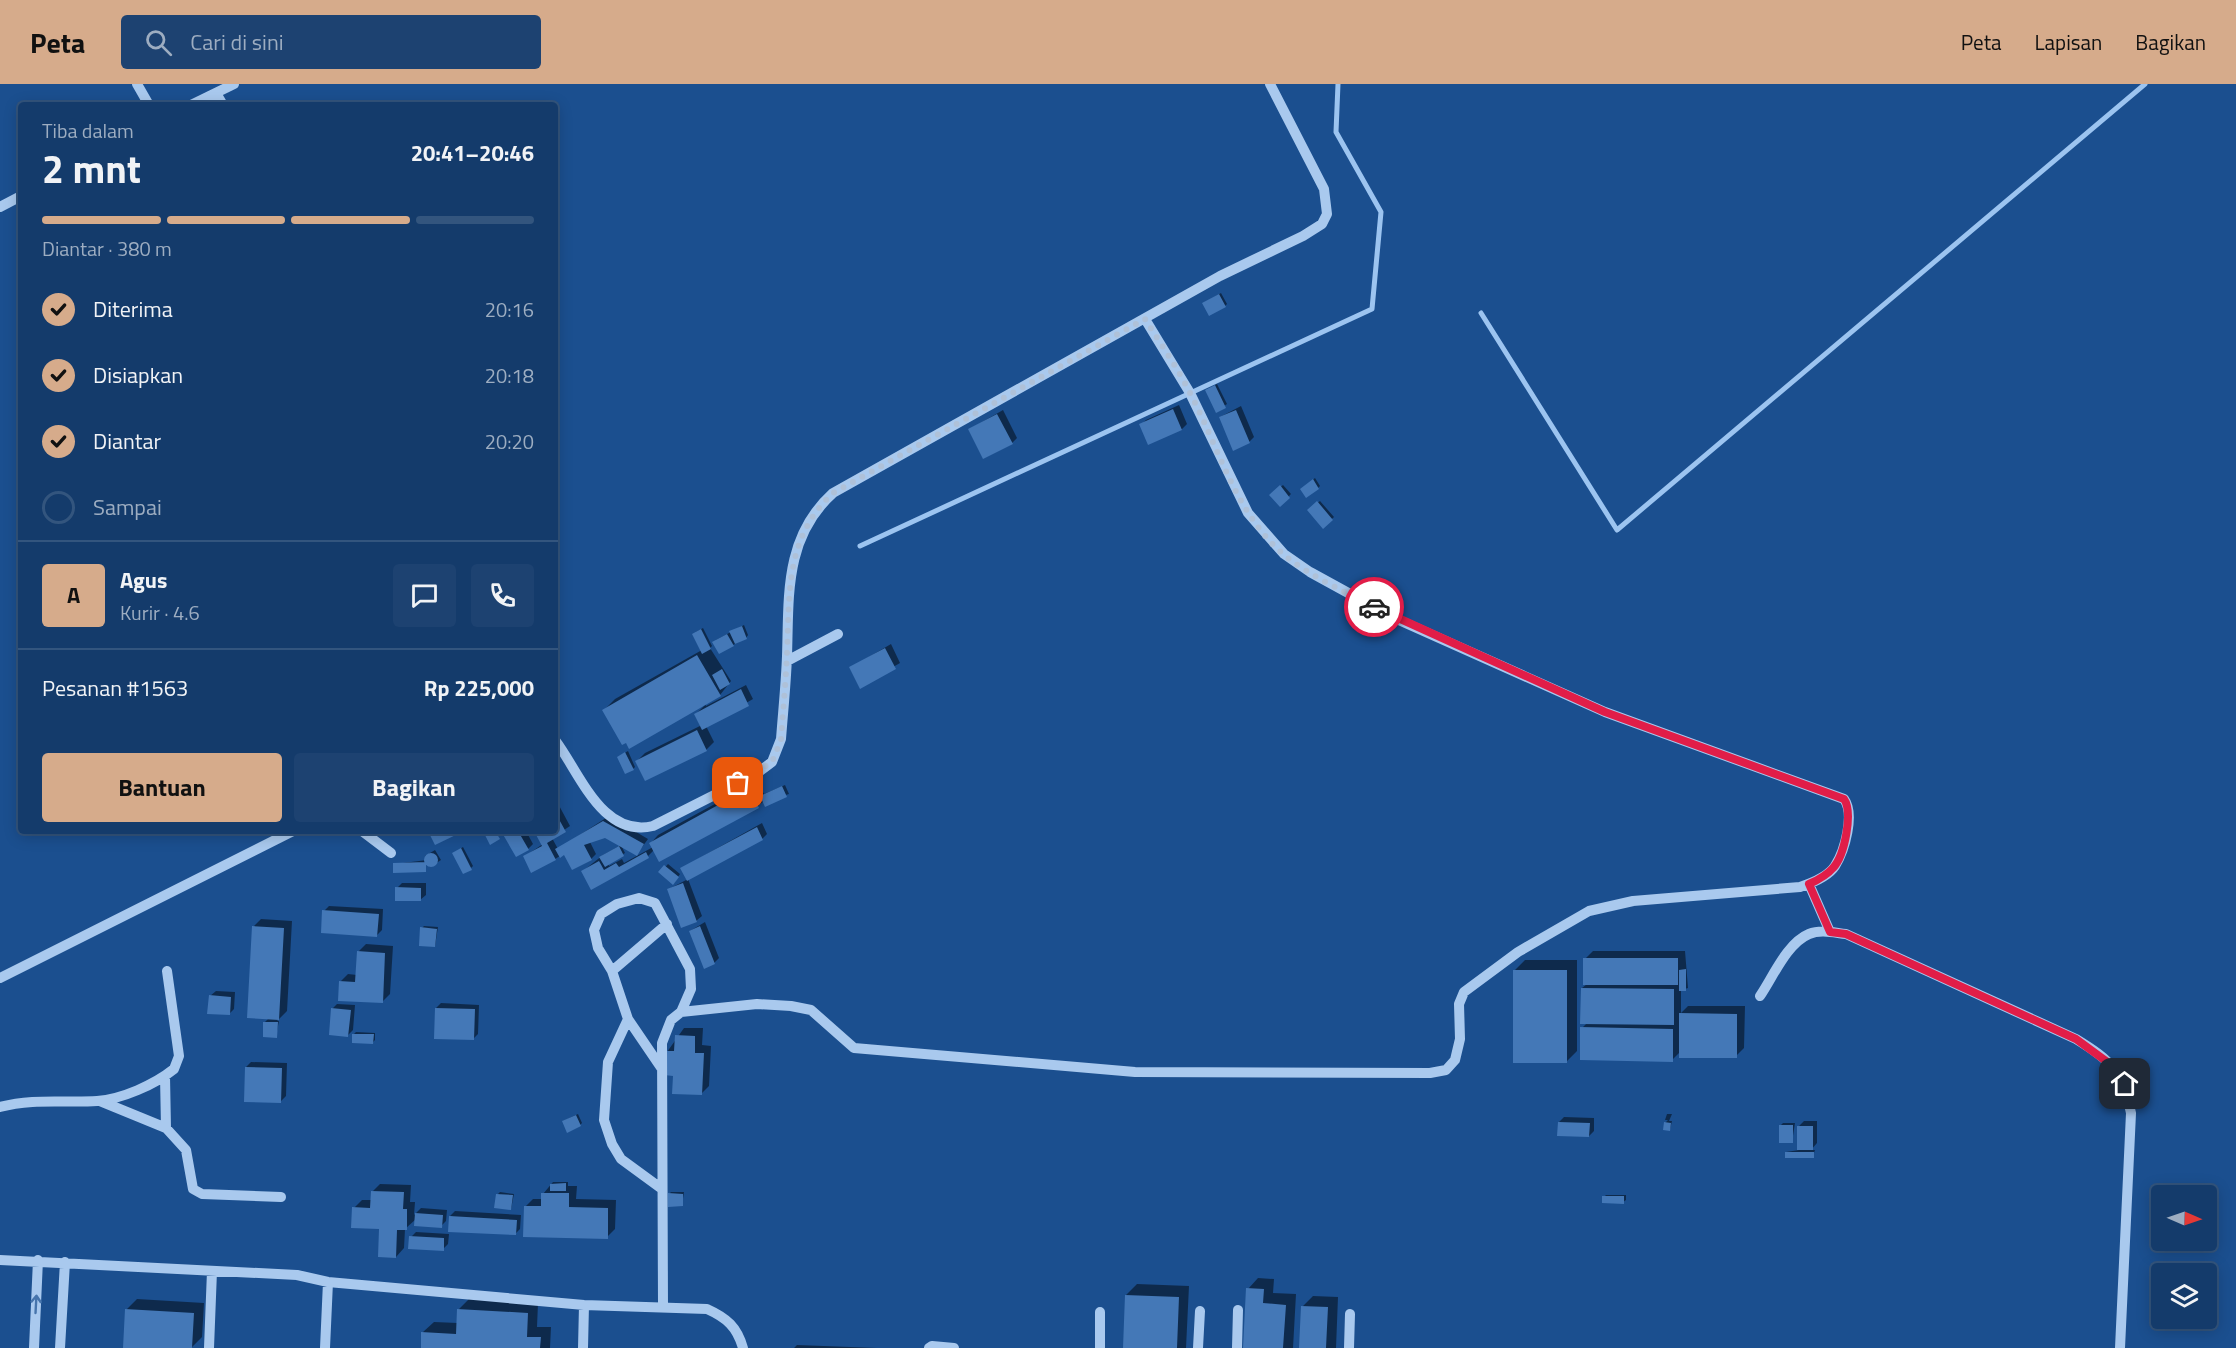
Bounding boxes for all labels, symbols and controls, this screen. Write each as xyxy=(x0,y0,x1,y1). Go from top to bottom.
search box xyxy=(121,15,541,69)
text: Peta xyxy=(30,21,85,64)
text: Cari di sini xyxy=(190,25,284,59)
icon: search xyxy=(142,26,175,59)
text: Peta xyxy=(1961,26,2002,58)
text: Lapisan xyxy=(2035,26,2102,58)
text: Bagikan xyxy=(2135,26,2206,58)
text: Tiba dalam xyxy=(42,115,134,146)
text: 20:41–20:46 xyxy=(411,136,534,170)
text: 2 mnt xyxy=(42,139,141,198)
text: Diantar · 380 m xyxy=(42,233,172,264)
text: Diterima xyxy=(93,292,173,326)
icon: check xyxy=(42,293,75,326)
text: 20:16 xyxy=(485,294,534,325)
text: Disiapkan xyxy=(93,358,183,392)
icon: check xyxy=(42,359,75,392)
text: 20:18 xyxy=(485,360,534,391)
text: Diantar xyxy=(93,424,161,458)
icon: check xyxy=(42,425,75,458)
text: 20:20 xyxy=(485,426,534,457)
text: Sampai xyxy=(93,490,162,524)
text: Agus xyxy=(120,563,167,597)
button: chat xyxy=(393,564,456,627)
button: phone xyxy=(471,564,534,627)
courier xyxy=(1344,577,1404,637)
text: A xyxy=(67,578,80,612)
icon: car xyxy=(1358,591,1391,624)
text: Kurir · 4.6 xyxy=(120,597,200,628)
text: Pesanan #1563 xyxy=(42,671,188,705)
text: Rp 225,000 xyxy=(424,671,534,705)
button: Bantuan xyxy=(42,753,282,822)
button: Bagikan xyxy=(294,753,534,822)
pin xyxy=(712,757,763,808)
icon: bag xyxy=(721,766,754,799)
pin xyxy=(2099,1058,2150,1109)
icon: home xyxy=(2108,1067,2141,1100)
north arrow xyxy=(2151,1185,2217,1251)
map controls xyxy=(2151,1185,2217,1329)
button: layers xyxy=(2151,1263,2217,1329)
one-way arrow xyxy=(30,1295,42,1315)

